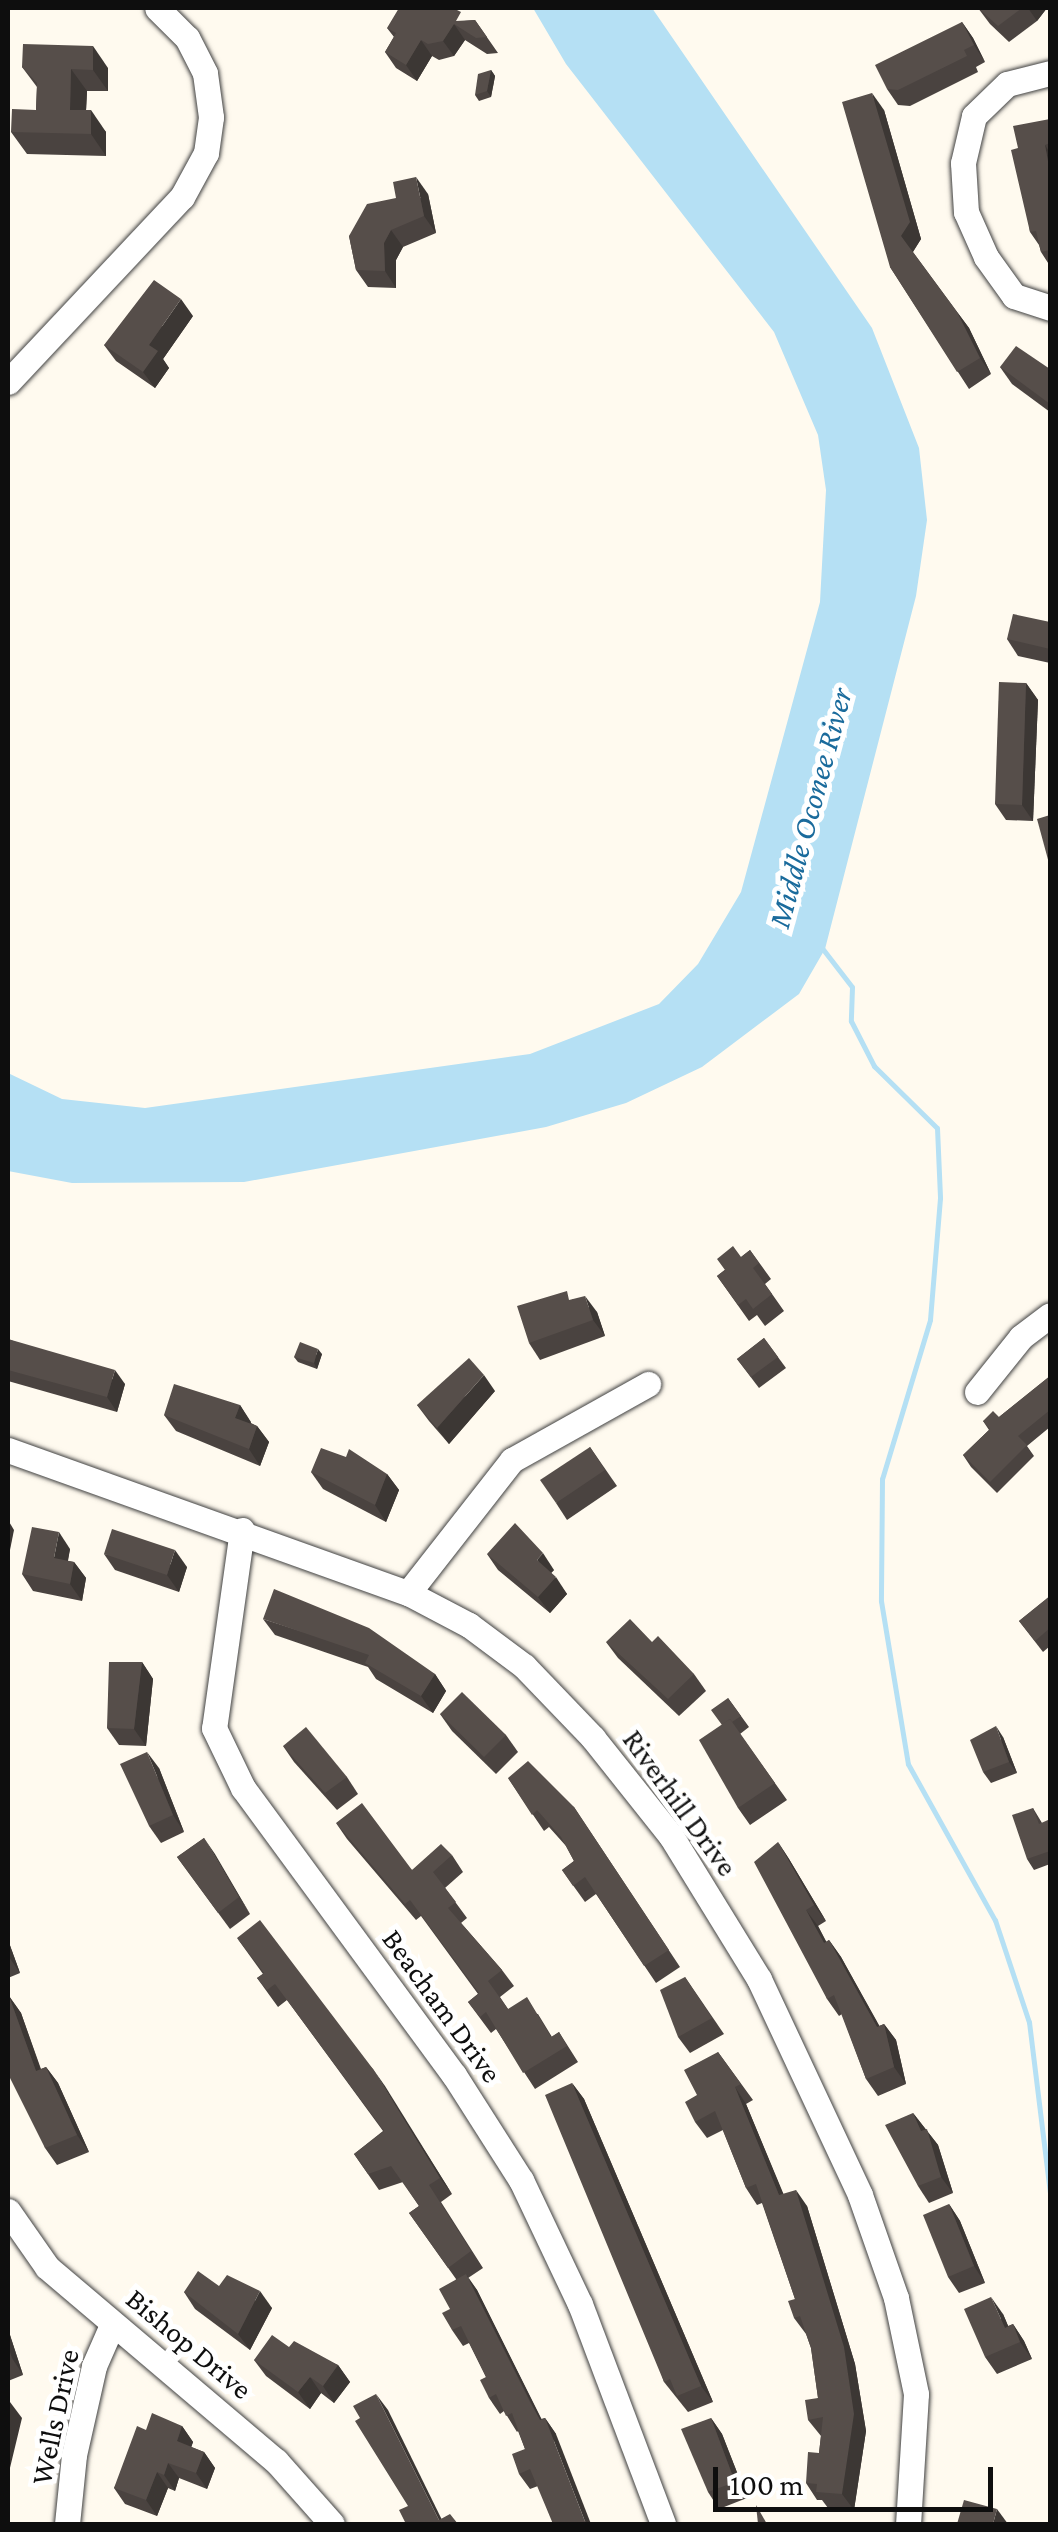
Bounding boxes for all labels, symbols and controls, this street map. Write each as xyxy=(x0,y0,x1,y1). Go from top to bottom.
water label: Middle Oconee River xyxy=(760,684,860,932)
street label: Riverhill Drive xyxy=(615,1723,745,1883)
street label: Beacham Drive xyxy=(374,1922,510,2090)
street label: Bishop Drive xyxy=(119,2281,259,2407)
street label: Wells Drive xyxy=(23,2346,87,2488)
scale bar xyxy=(718,2447,998,2509)
text: 100 m xyxy=(730,2468,804,2501)

